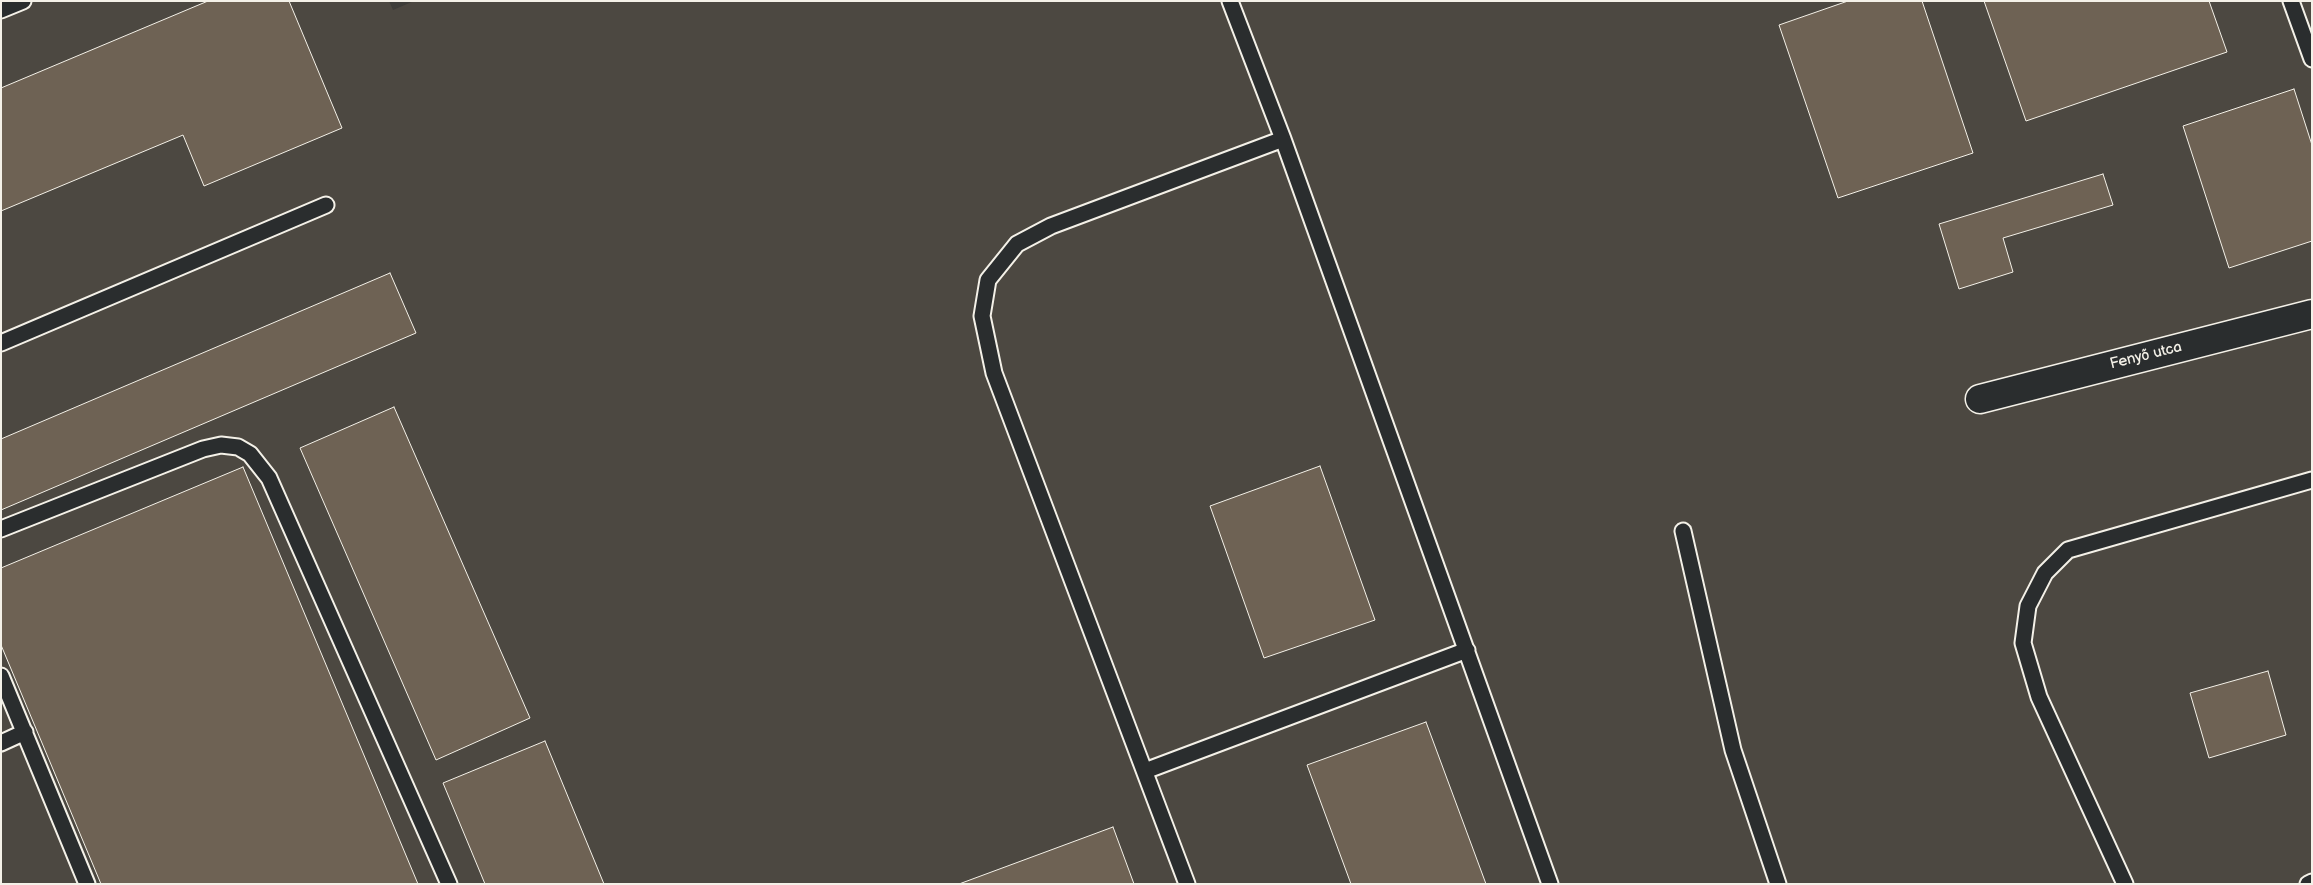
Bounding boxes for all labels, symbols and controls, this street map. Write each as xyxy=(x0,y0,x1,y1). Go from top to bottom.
street label: Fenyő utca xyxy=(2108,338,2184,374)

